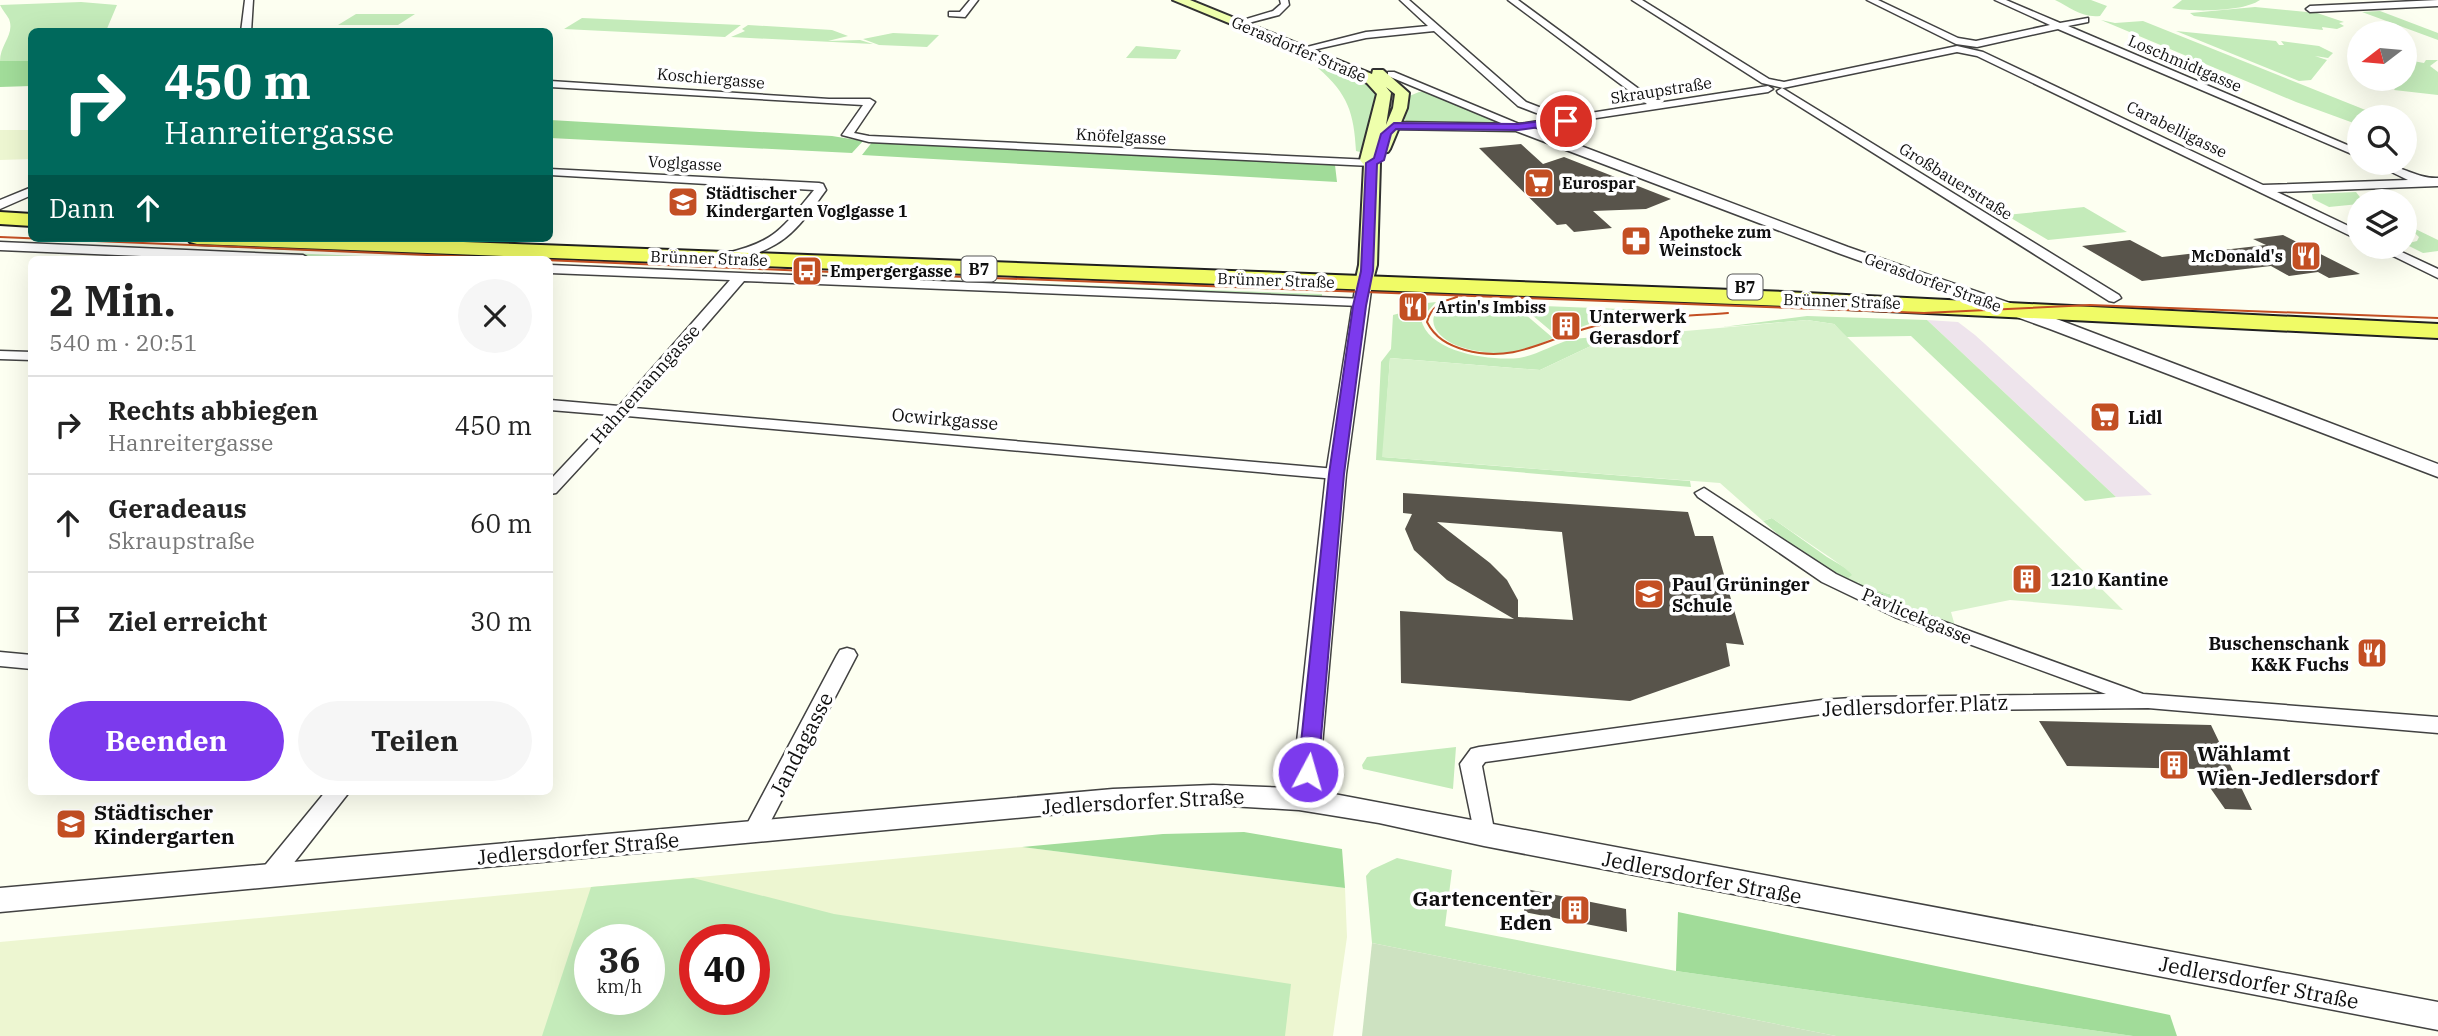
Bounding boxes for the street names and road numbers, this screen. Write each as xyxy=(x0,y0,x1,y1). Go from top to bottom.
street label: Gerasdorfer Straße xyxy=(1229,12,1369,86)
street label: Loschmidtgasse xyxy=(2125,30,2245,96)
street label: Koschiergasse xyxy=(656,63,766,93)
street label: Skraupstraße xyxy=(1609,72,1713,108)
street label: Carabelligasse xyxy=(2124,96,2230,162)
street label: Knöfelgasse xyxy=(1075,124,1167,148)
street label: Großbauerstraße xyxy=(1896,138,2016,224)
street label: Voglgasse xyxy=(648,151,722,175)
street label: Brünner Straße xyxy=(650,246,768,270)
street label: Gerasdorfer Straße xyxy=(1862,248,2004,316)
road number: B7 xyxy=(962,256,996,282)
street label: Brünner Straße xyxy=(1217,268,1335,292)
road number: B7 xyxy=(1728,274,1762,300)
street label: Brünner Straße xyxy=(1783,289,1901,313)
street label: Hahnemanngasse xyxy=(585,319,705,449)
street label: Ocwirkgasse xyxy=(891,403,999,435)
street label: Pavlicekgasse xyxy=(1859,583,1975,649)
street label: Jandagasse xyxy=(763,687,839,801)
street label: Jedlersdorfer Platz xyxy=(1821,688,2009,722)
street label: Jedlersdorfer Straße xyxy=(1041,782,1245,820)
street label: Jedlersdorfer Straße xyxy=(476,825,680,871)
street label: Jedlersdorfer Straße xyxy=(1600,844,1804,910)
street label: Jedlersdorfer Straße xyxy=(2157,949,2361,1015)

